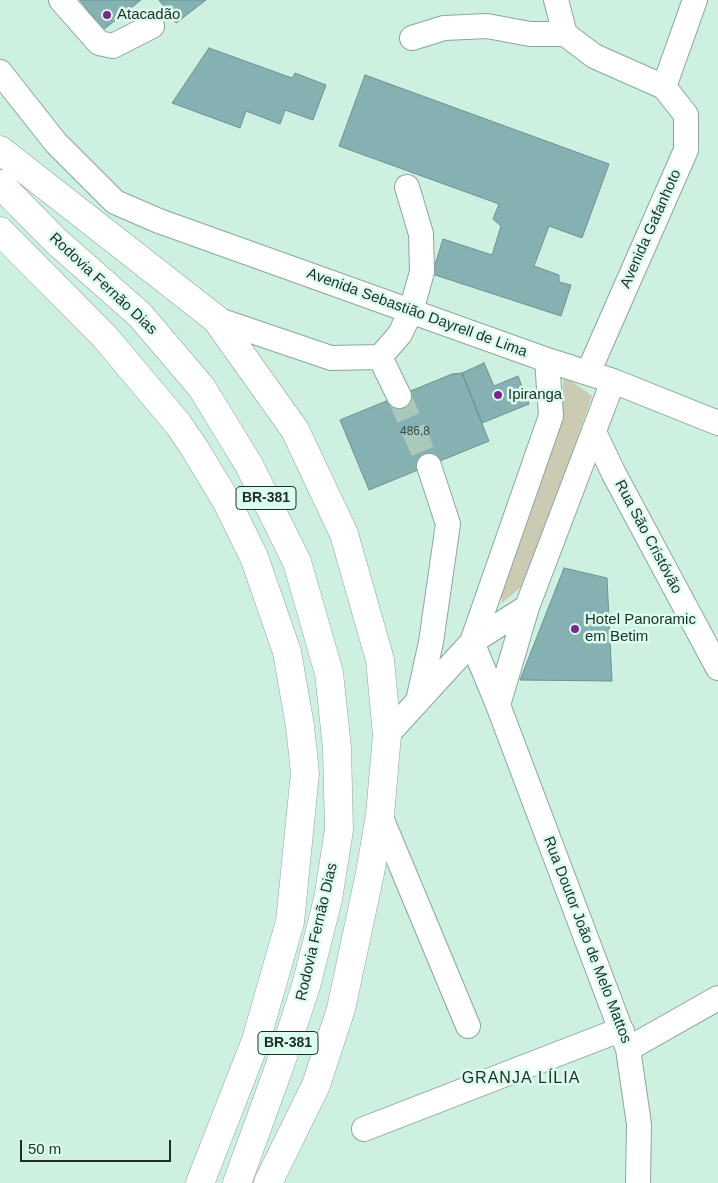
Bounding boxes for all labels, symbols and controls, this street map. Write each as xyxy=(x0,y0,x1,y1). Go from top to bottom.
place label: Atacadão xyxy=(117,6,180,24)
marker: Atacadão xyxy=(101,9,113,21)
street label: Avenida Gafanhoto xyxy=(617,167,685,291)
street label: Rodovia Fernão Dias xyxy=(45,229,161,339)
street label: Avenida Sebastião Dayrell de Lima xyxy=(304,265,530,361)
place label: Ipiranga xyxy=(508,386,562,404)
marker: Ipiranga xyxy=(492,389,504,401)
house number: 486,8 xyxy=(400,425,430,439)
street label: Rua São Cristóvão xyxy=(611,477,685,597)
road number: BR-381 xyxy=(236,486,296,509)
place label: Hotel Panoramic em Betim xyxy=(585,611,696,646)
marker: Hotel Panoramic em Betim xyxy=(569,623,581,635)
street label: Rua Doutor João de Melo Mattos xyxy=(539,834,635,1046)
street label: Rodovia Fernão Dias xyxy=(292,861,342,1003)
road number: BR-381 xyxy=(258,1032,318,1054)
district label: GRANJA LÍLIA xyxy=(460,1069,582,1089)
scale bar xyxy=(22,1130,174,1162)
text: 50 m xyxy=(28,1140,61,1157)

